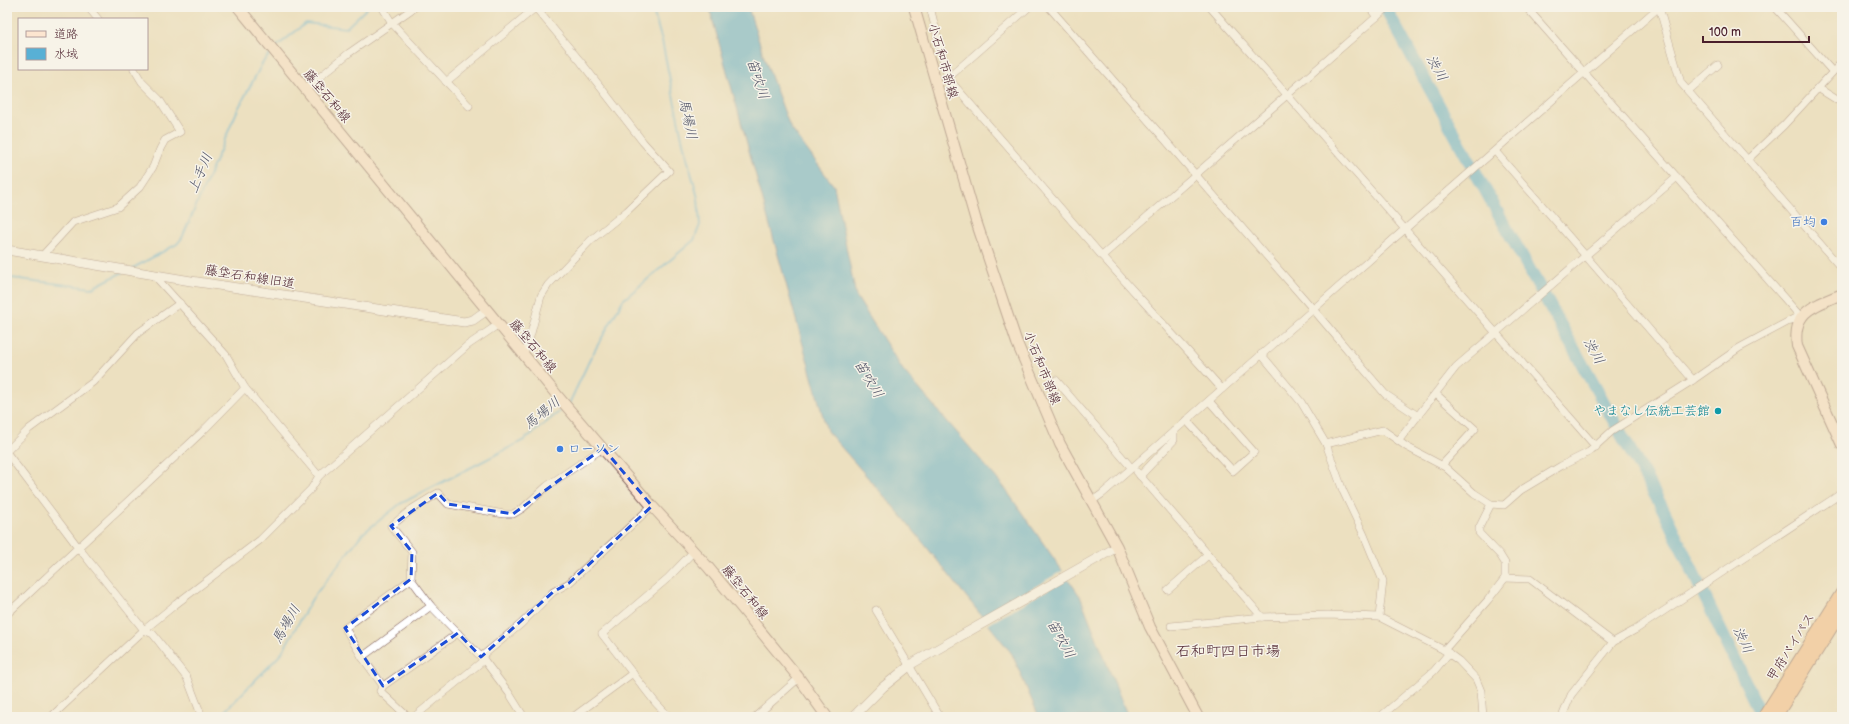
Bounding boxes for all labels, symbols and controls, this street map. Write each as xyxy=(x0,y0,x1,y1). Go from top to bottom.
legend xyxy=(18,18,148,70)
scale bar xyxy=(1703,18,1809,44)
street label: 小石和市部線 xyxy=(925,21,962,102)
text: 100 m xyxy=(1709,25,1741,40)
text: 道路 xyxy=(54,27,78,42)
text: 水域 xyxy=(54,47,78,62)
water label: 渋川 xyxy=(1423,52,1451,84)
water label: 笛吹川 xyxy=(743,56,773,102)
street label: 藤垈石和線 xyxy=(300,66,355,127)
water label: 馬場川 xyxy=(675,97,701,141)
water label: 上手川 xyxy=(184,150,216,196)
place label: 百均 xyxy=(1790,214,1816,230)
marker: 百均 xyxy=(1819,217,1829,227)
street label: 藤垈石和線旧道 xyxy=(204,262,296,292)
street label: 藤垈石和線 xyxy=(506,316,561,377)
street label: 小石和市部線 xyxy=(1020,329,1064,408)
water label: 渋川 xyxy=(1580,335,1608,367)
water label: 笛吹川 xyxy=(851,357,887,401)
water label: 馬場川 xyxy=(520,393,564,433)
place label: やまなし伝統工芸館 xyxy=(1593,403,1710,419)
marker: やまなし伝統工芸館 xyxy=(1713,406,1723,416)
place label: ローソン xyxy=(568,441,620,457)
marker: ローソン xyxy=(555,444,565,454)
street label: 藤垈石和線 xyxy=(718,562,772,623)
water label: 馬場川 xyxy=(268,602,304,646)
street label: 甲府バイパス xyxy=(1764,610,1818,684)
water label: 笛吹川 xyxy=(1043,617,1079,661)
water label: 渋川 xyxy=(1729,624,1757,656)
district label: 石和町四日市場 xyxy=(1175,642,1281,661)

